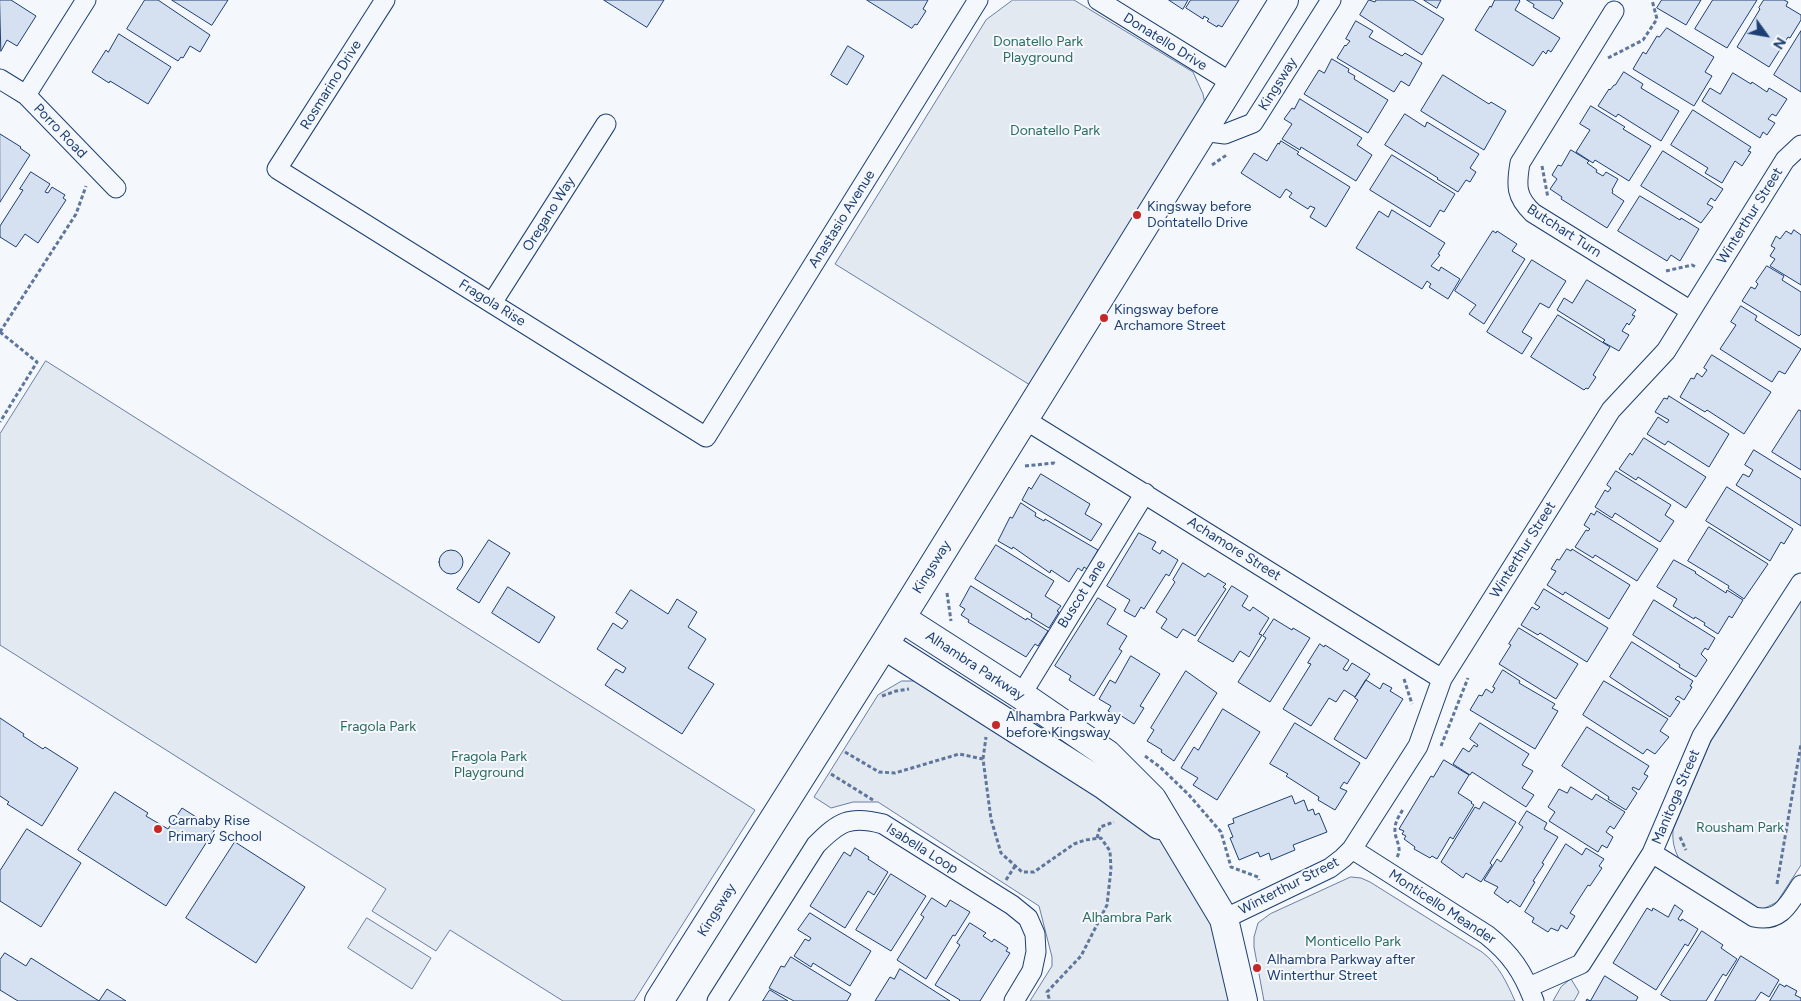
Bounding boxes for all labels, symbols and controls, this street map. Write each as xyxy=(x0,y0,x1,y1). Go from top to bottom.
street label: Donatello Drive xyxy=(1120,10,1210,74)
north arrow xyxy=(1741,10,1791,60)
park label: Donatello Park Playground xyxy=(993,34,1083,66)
text: N xyxy=(1769,34,1789,52)
street label: Rosmarino Drive xyxy=(297,37,365,133)
street label: Kingsway xyxy=(1255,54,1301,114)
street label: Porro Road xyxy=(30,100,90,162)
park label: Donatello Park xyxy=(1010,123,1100,139)
street label: Winterthur Street xyxy=(1714,165,1786,267)
street label: Anastasio Avenue xyxy=(805,167,879,271)
street label: Oregano Way xyxy=(519,173,579,255)
place label: Kingsway before Dontatello Drive xyxy=(1147,199,1251,232)
street label: Butchart Turn xyxy=(1524,201,1604,261)
marker: Kingsway before Dontatello Drive xyxy=(1131,209,1143,221)
street label: Fragola Rise xyxy=(456,276,528,330)
place label: Kingsway before Archamore Street xyxy=(1114,302,1226,334)
marker: Kingsway before Archamore Street xyxy=(1098,312,1110,324)
street label: Winterthur Street xyxy=(1487,499,1559,601)
street label: Achamore Street xyxy=(1184,514,1284,584)
street label: Kingsway xyxy=(909,537,955,597)
street label: Buscot Lane xyxy=(1054,557,1110,631)
street label: Alhambra Parkway xyxy=(922,628,1028,704)
place label: Alhambra Parkway before Kingsway xyxy=(1006,709,1121,742)
park label: Fragola Park xyxy=(340,719,416,735)
marker: Alhambra Parkway before Kingsway xyxy=(990,719,1002,731)
street label: Manitoga Street xyxy=(1648,747,1704,847)
park label: Fragola Park Playground xyxy=(451,749,527,782)
place label: Carnaby Rise Primary School xyxy=(168,813,262,846)
street label: Isabella Loop xyxy=(883,820,961,878)
park label: Rousham Park xyxy=(1696,820,1784,836)
marker: Carnaby Rise Primary School xyxy=(152,823,164,835)
street label: Winterthur Street xyxy=(1236,853,1342,919)
street label: Monticello Meander xyxy=(1385,866,1499,948)
street label: Kingsway xyxy=(694,880,740,940)
park label: Alhambra Park xyxy=(1082,910,1172,926)
park label: Monticello Park xyxy=(1305,934,1401,950)
place label: Alhambra Parkway after Winterthur Street xyxy=(1267,952,1415,984)
marker: Alhambra Parkway after Winterthur Street xyxy=(1251,962,1263,974)

